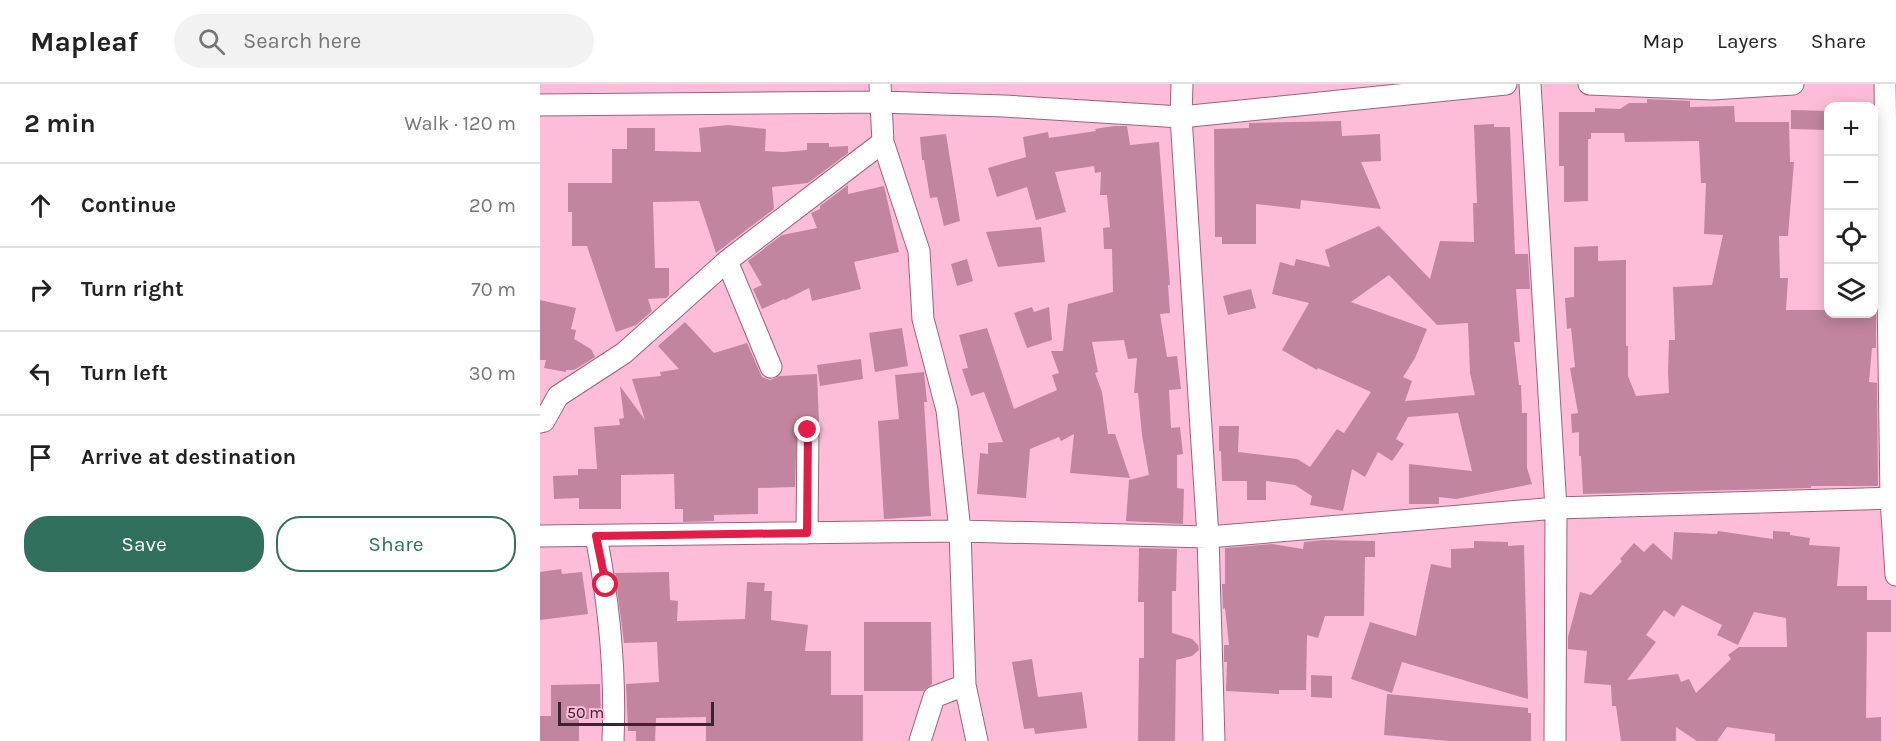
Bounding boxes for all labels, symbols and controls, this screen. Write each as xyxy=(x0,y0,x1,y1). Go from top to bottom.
search box xyxy=(174,14,594,68)
text: Mapleaf xyxy=(30,25,138,58)
icon: search xyxy=(195,25,228,58)
text: Search here xyxy=(243,28,361,54)
text: Map xyxy=(1642,29,1684,53)
text: Layers xyxy=(1717,29,1778,53)
text: Share xyxy=(1811,29,1866,53)
map controls xyxy=(1824,102,1878,318)
button: + xyxy=(1824,102,1878,156)
text: 2 min xyxy=(24,108,96,139)
text: Walk · 120 m xyxy=(404,112,516,135)
button: − xyxy=(1824,156,1878,210)
icon: ahead xyxy=(24,189,57,222)
text: Continue xyxy=(81,192,176,218)
text: 20 m xyxy=(469,194,516,217)
button: locate xyxy=(1824,210,1878,264)
button: layers xyxy=(1824,264,1878,318)
icon: right xyxy=(24,273,57,306)
text: Turn right xyxy=(81,276,184,302)
text: 70 m xyxy=(471,278,516,301)
icon: left xyxy=(24,357,57,390)
text: Turn left xyxy=(81,360,168,386)
text: 30 m xyxy=(469,362,516,385)
route end xyxy=(794,416,820,442)
icon: arrive xyxy=(24,441,57,474)
text: Arrive at destination xyxy=(81,444,296,470)
button: Save xyxy=(24,516,264,572)
button: Share xyxy=(276,516,516,572)
route start xyxy=(592,571,618,597)
scale bar xyxy=(558,699,714,726)
text: 50 m xyxy=(567,703,604,722)

